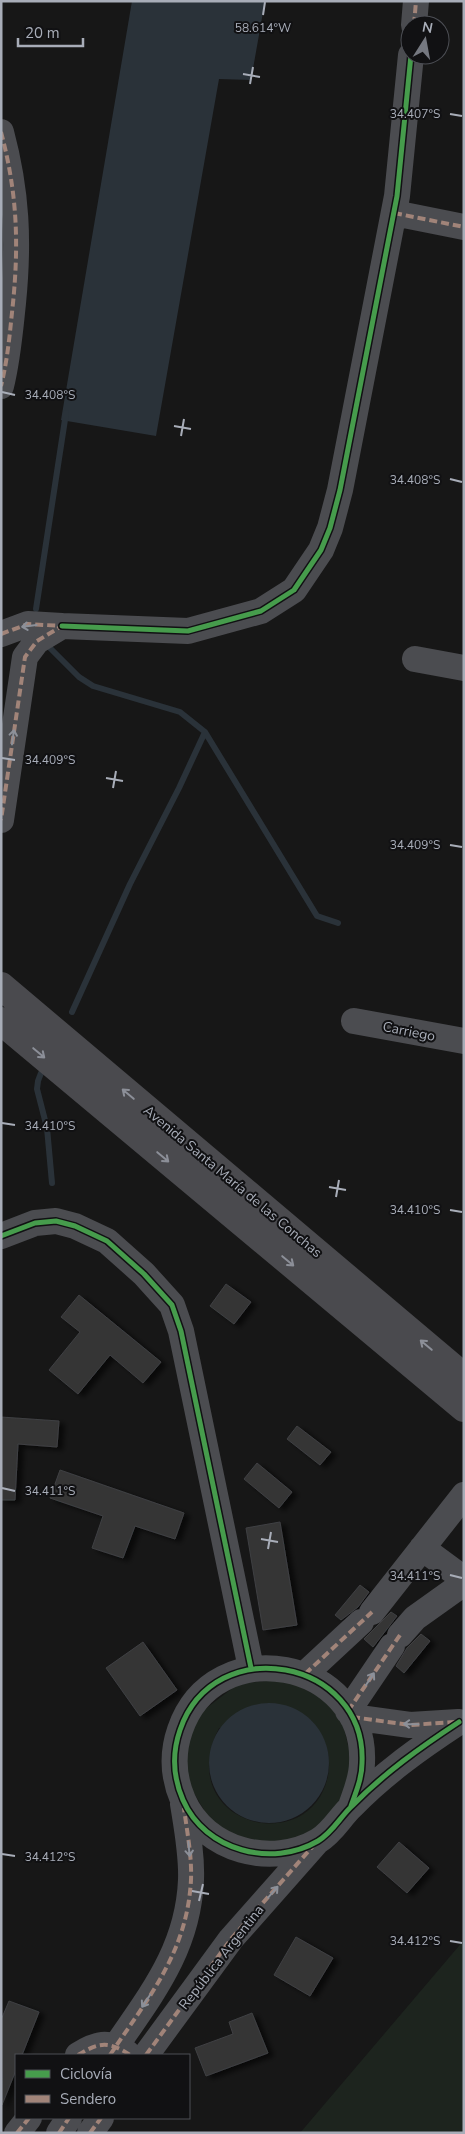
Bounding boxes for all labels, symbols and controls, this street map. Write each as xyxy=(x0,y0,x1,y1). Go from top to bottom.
scale bar xyxy=(18,15,82,47)
north arrow xyxy=(400,15,450,65)
text: N xyxy=(420,17,434,38)
text: 58.614°W xyxy=(235,20,291,36)
text: 20 m xyxy=(25,23,60,43)
text: 34.407°S xyxy=(390,106,440,122)
text: 34.408°S xyxy=(25,387,75,403)
text: 34.408°S xyxy=(390,472,440,488)
one-way arrow xyxy=(22,621,38,631)
one-way arrow xyxy=(8,729,18,745)
text: 34.409°S xyxy=(25,752,75,768)
text: 34.409°S xyxy=(390,837,440,853)
street label: Carriego xyxy=(381,1017,437,1046)
one-way arrow xyxy=(32,1047,45,1058)
one-way arrow xyxy=(122,1088,135,1099)
street label: Avenida Santa María de las Conchas xyxy=(139,1101,326,1262)
text: 34.410°S xyxy=(25,1118,75,1134)
one-way arrow xyxy=(157,1151,170,1162)
text: 34.410°S xyxy=(390,1202,440,1218)
one-way arrow xyxy=(281,1255,294,1266)
one-way arrow xyxy=(420,1339,433,1351)
text: 34.411°S xyxy=(25,1483,75,1499)
text: 34.411°S xyxy=(390,1568,440,1584)
one-way arrow xyxy=(365,1672,375,1686)
one-way arrow xyxy=(403,1719,419,1729)
one-way arrow xyxy=(184,1840,194,1856)
text: 34.412°S xyxy=(25,1849,75,1865)
one-way arrow xyxy=(267,1886,278,1899)
street label: República Argentina xyxy=(175,1901,268,2014)
text: 34.412°S xyxy=(390,1933,440,1949)
one-way arrow xyxy=(141,1994,151,2008)
legend xyxy=(15,2054,190,2119)
text: Ciclovía xyxy=(60,2064,112,2084)
text: Sendero xyxy=(60,2089,116,2109)

